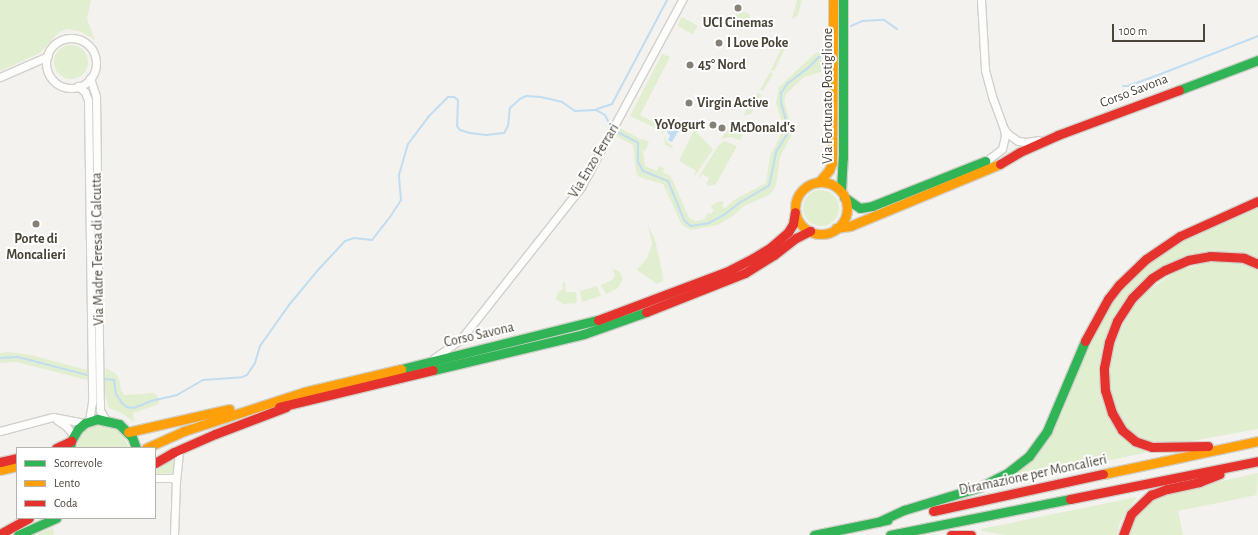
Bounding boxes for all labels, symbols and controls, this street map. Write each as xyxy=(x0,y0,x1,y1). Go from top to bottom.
marker: UCI Cinemas xyxy=(733,3,743,13)
place label: UCI Cinemas xyxy=(703,15,773,31)
scale bar xyxy=(1114,16,1207,42)
text: 100 m xyxy=(1119,25,1147,37)
street label: Via Fortunato Postiglione xyxy=(820,28,836,164)
place label: I Love Poke xyxy=(727,35,788,51)
marker: I Love Poke xyxy=(714,38,724,48)
place label: 45° Nord xyxy=(698,57,746,73)
marker: 45° Nord xyxy=(685,60,695,70)
street label: Corso Savona xyxy=(1098,70,1170,112)
place label: Virgin Active xyxy=(697,95,768,111)
marker: Virgin Active xyxy=(684,98,694,108)
place label: YoYogurt xyxy=(654,117,705,133)
marker: YoYogurt xyxy=(708,120,718,130)
place label: McDonald's xyxy=(730,120,795,136)
street label: Via Enzo Ferrari xyxy=(565,121,623,201)
marker: McDonald's xyxy=(717,123,727,133)
street label: Via Madre Teresa di Calcutta xyxy=(88,172,108,326)
marker: Porte di Moncalieri xyxy=(31,219,41,229)
place label: Porte di Moncalieri xyxy=(6,231,66,264)
street label: Corso Savona xyxy=(442,319,516,351)
legend xyxy=(16,447,156,519)
street label: Diramazione per Moncalieri xyxy=(958,451,1108,499)
text: Scorrevole xyxy=(54,457,102,469)
text: Lento xyxy=(54,477,80,489)
text: Coda xyxy=(54,497,78,509)

